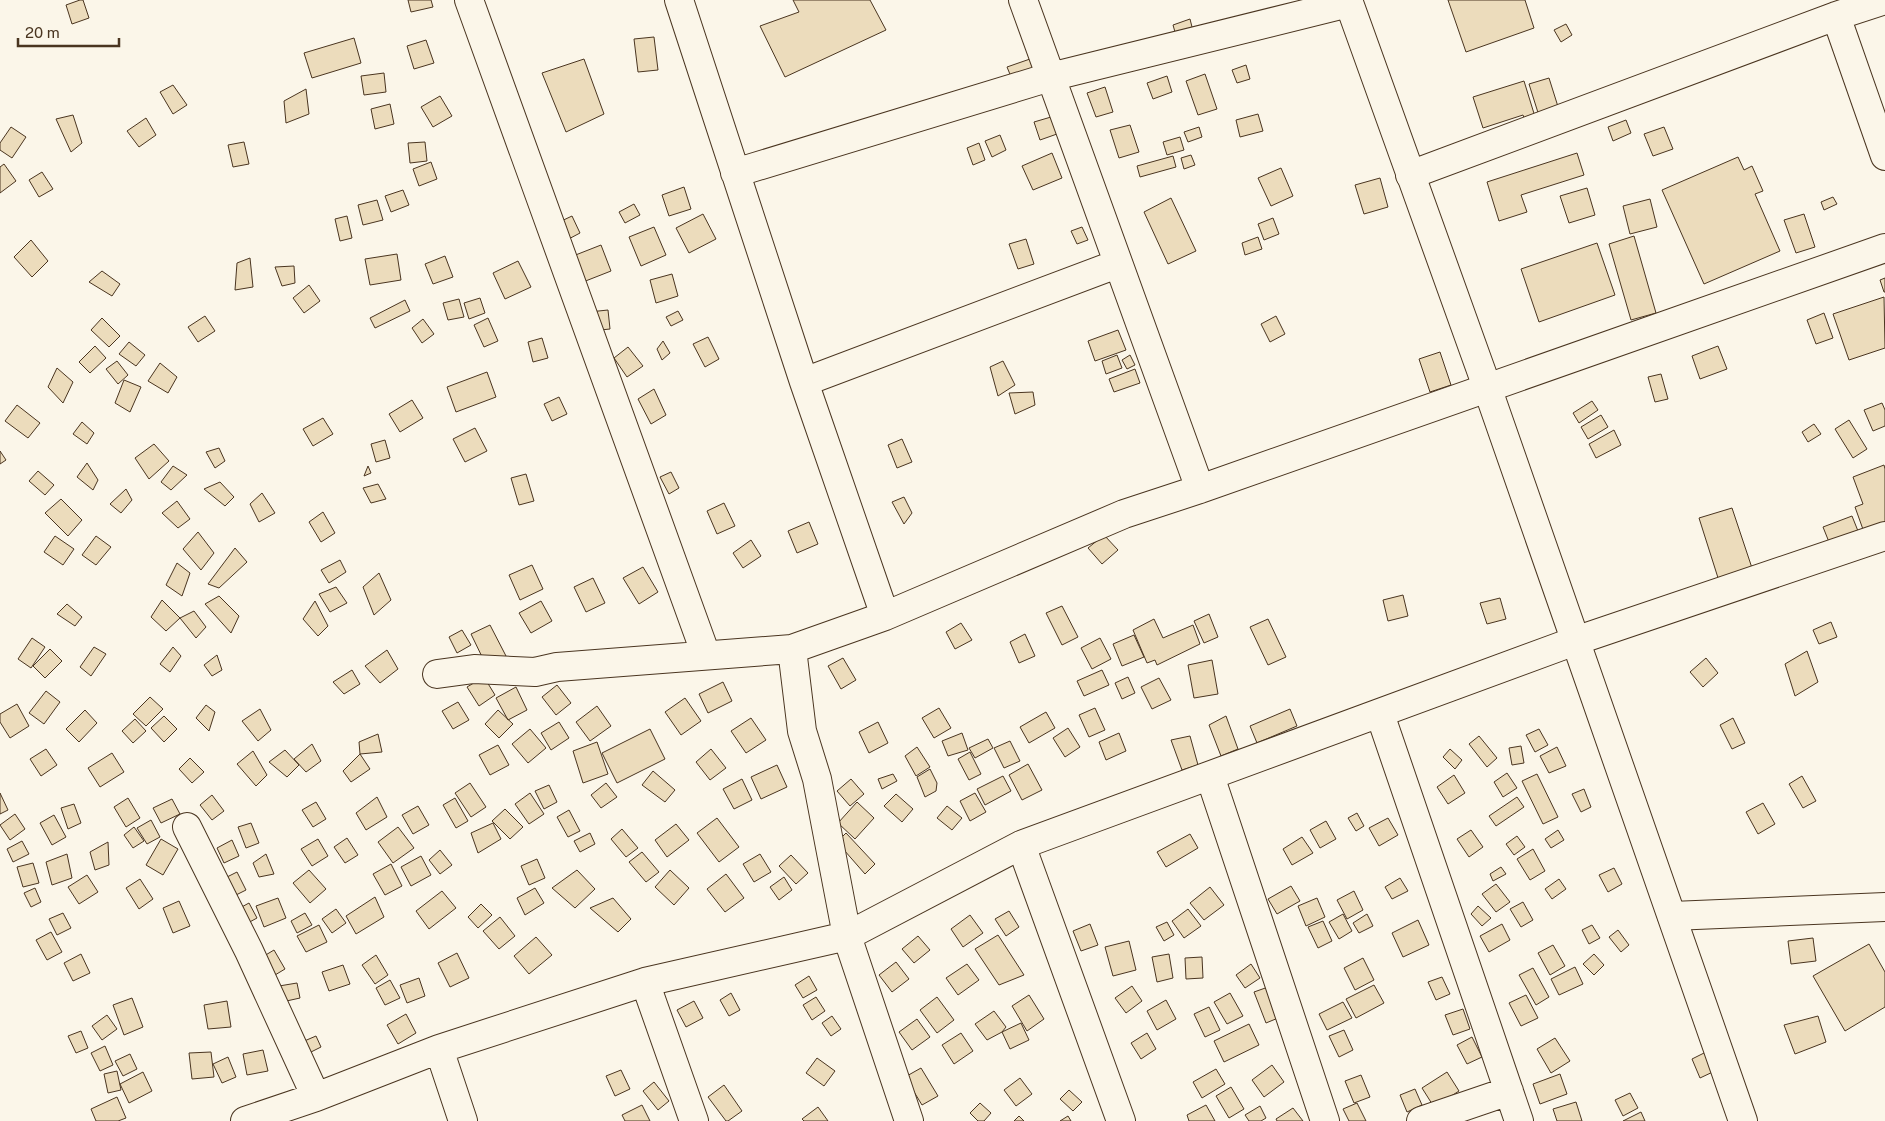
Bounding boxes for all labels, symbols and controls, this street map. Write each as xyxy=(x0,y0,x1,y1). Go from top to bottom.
scale bar xyxy=(18,15,119,47)
text: 20 m xyxy=(25,24,60,41)

